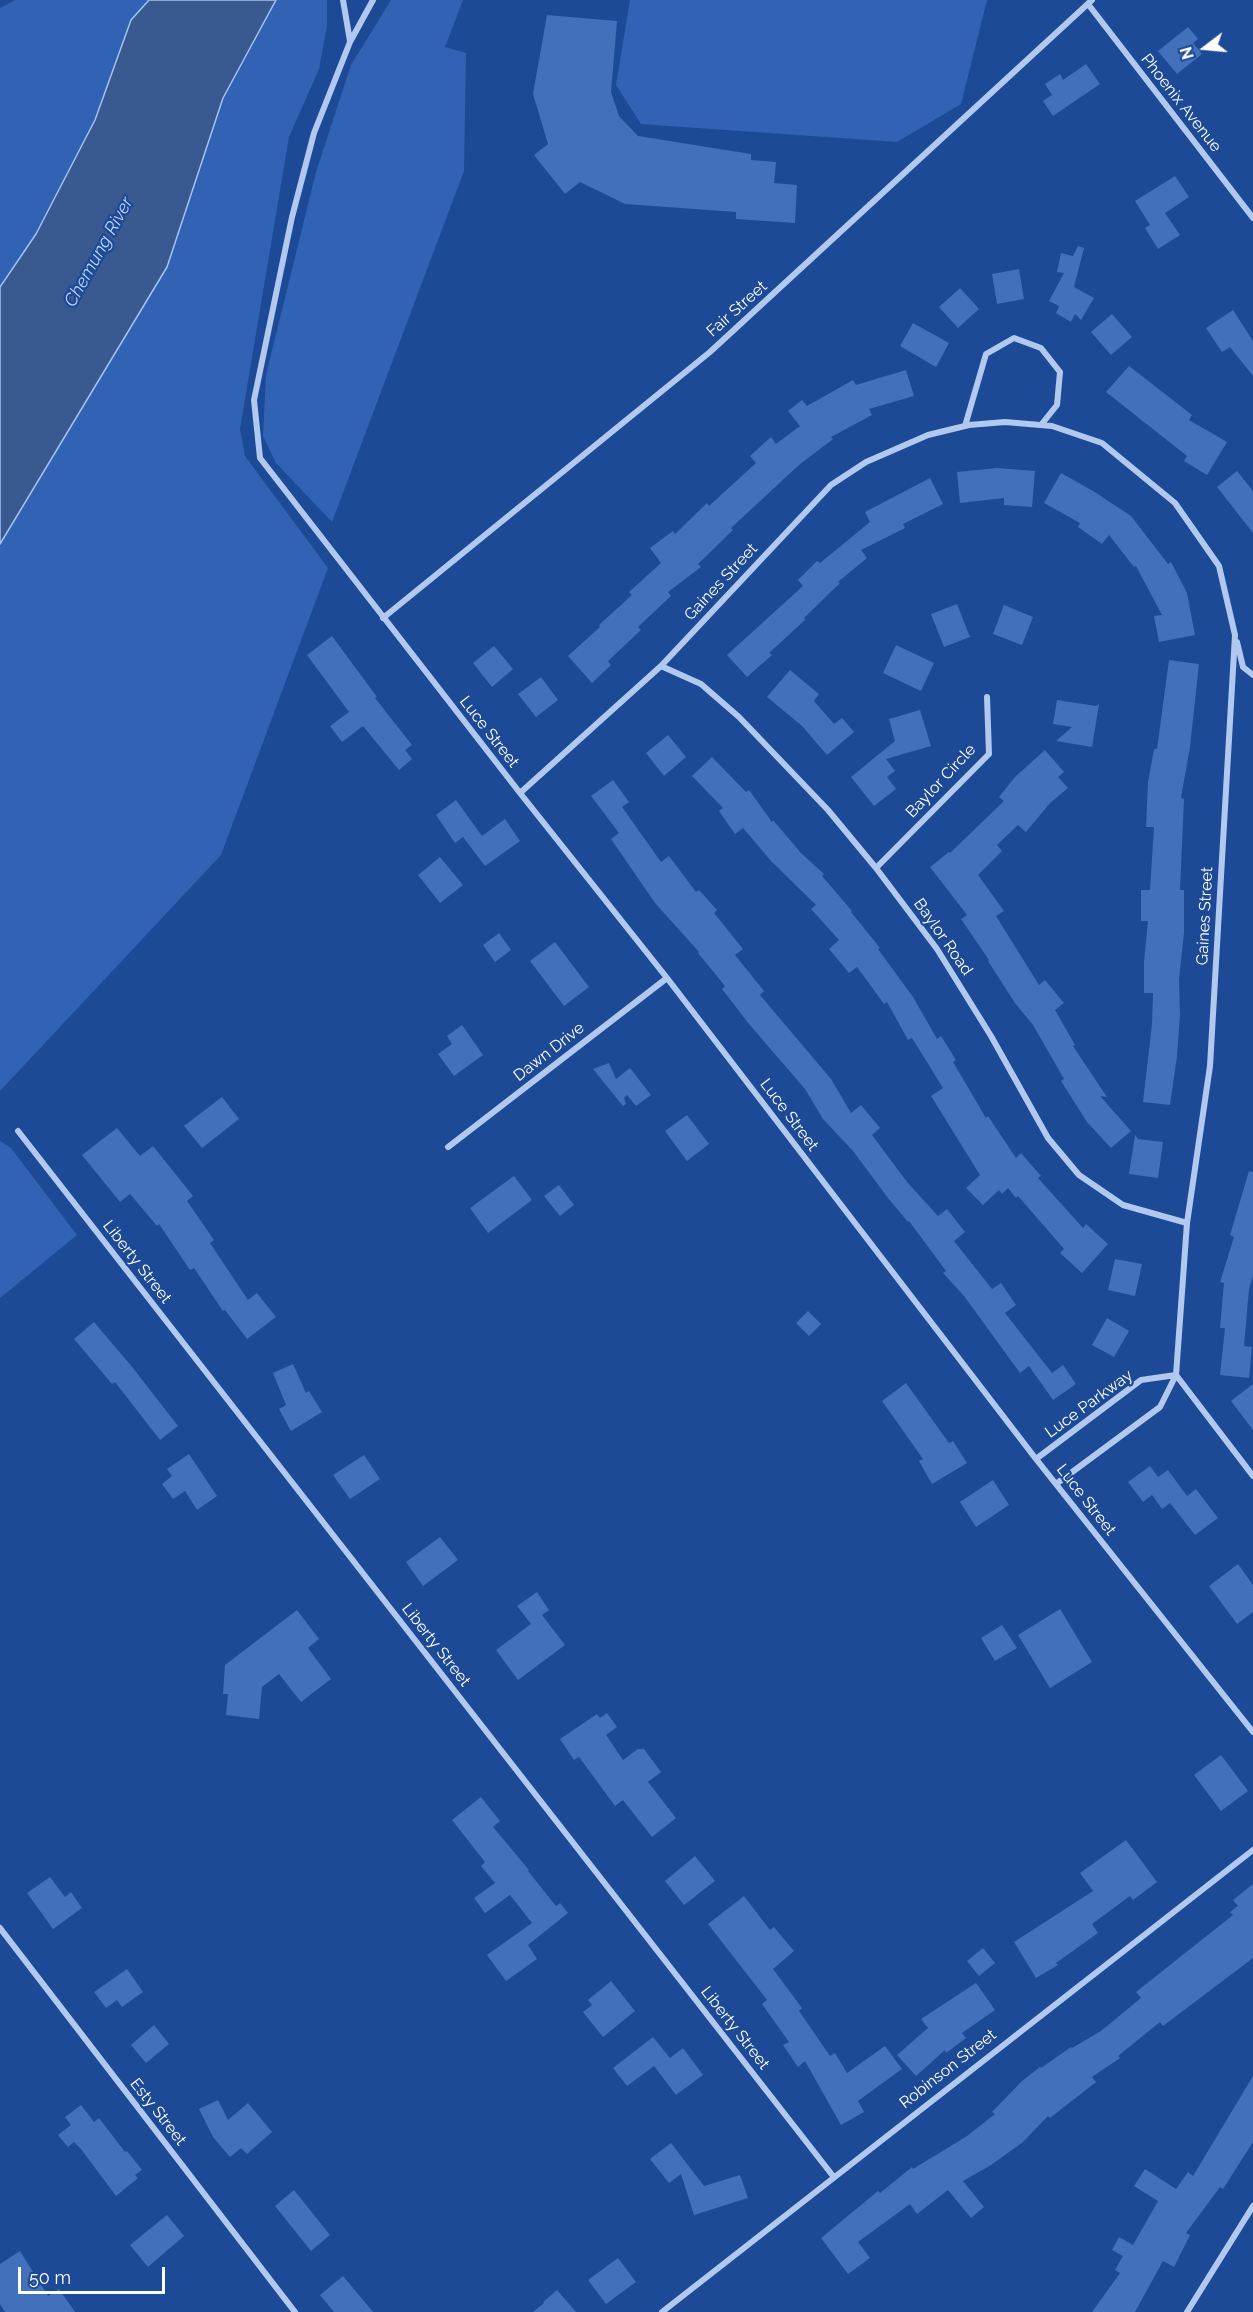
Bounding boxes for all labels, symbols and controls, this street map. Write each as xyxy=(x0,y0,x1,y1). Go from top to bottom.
north arrow xyxy=(1175,18,1235,78)
text: N xyxy=(1176,45,1198,62)
street label: Phoenix Avenue xyxy=(1137,50,1225,156)
water label: Chemung River xyxy=(60,193,138,311)
street label: Fair Street xyxy=(703,277,771,341)
street label: Gaines Street xyxy=(680,539,762,625)
street label: Luce Street xyxy=(455,692,523,772)
street label: Baylor Circle xyxy=(902,740,980,822)
street label: Gaines Street xyxy=(1193,866,1217,966)
street label: Baylor Road xyxy=(909,895,977,979)
street label: Dawn Drive xyxy=(510,1018,588,1086)
street label: Luce Street xyxy=(756,1075,822,1155)
street label: Liberty Street xyxy=(99,1217,175,1307)
street label: Luce Parkway xyxy=(1041,1366,1137,1442)
street label: Luce Street xyxy=(1052,1460,1120,1540)
street label: Liberty Street xyxy=(398,1600,474,1690)
street label: Liberty Street xyxy=(697,1983,773,2073)
street label: Robinson Street xyxy=(896,2025,1000,2113)
street label: Esty Street xyxy=(126,2075,190,2149)
scale bar xyxy=(21,2255,168,2293)
text: 50 m xyxy=(29,2267,71,2288)

